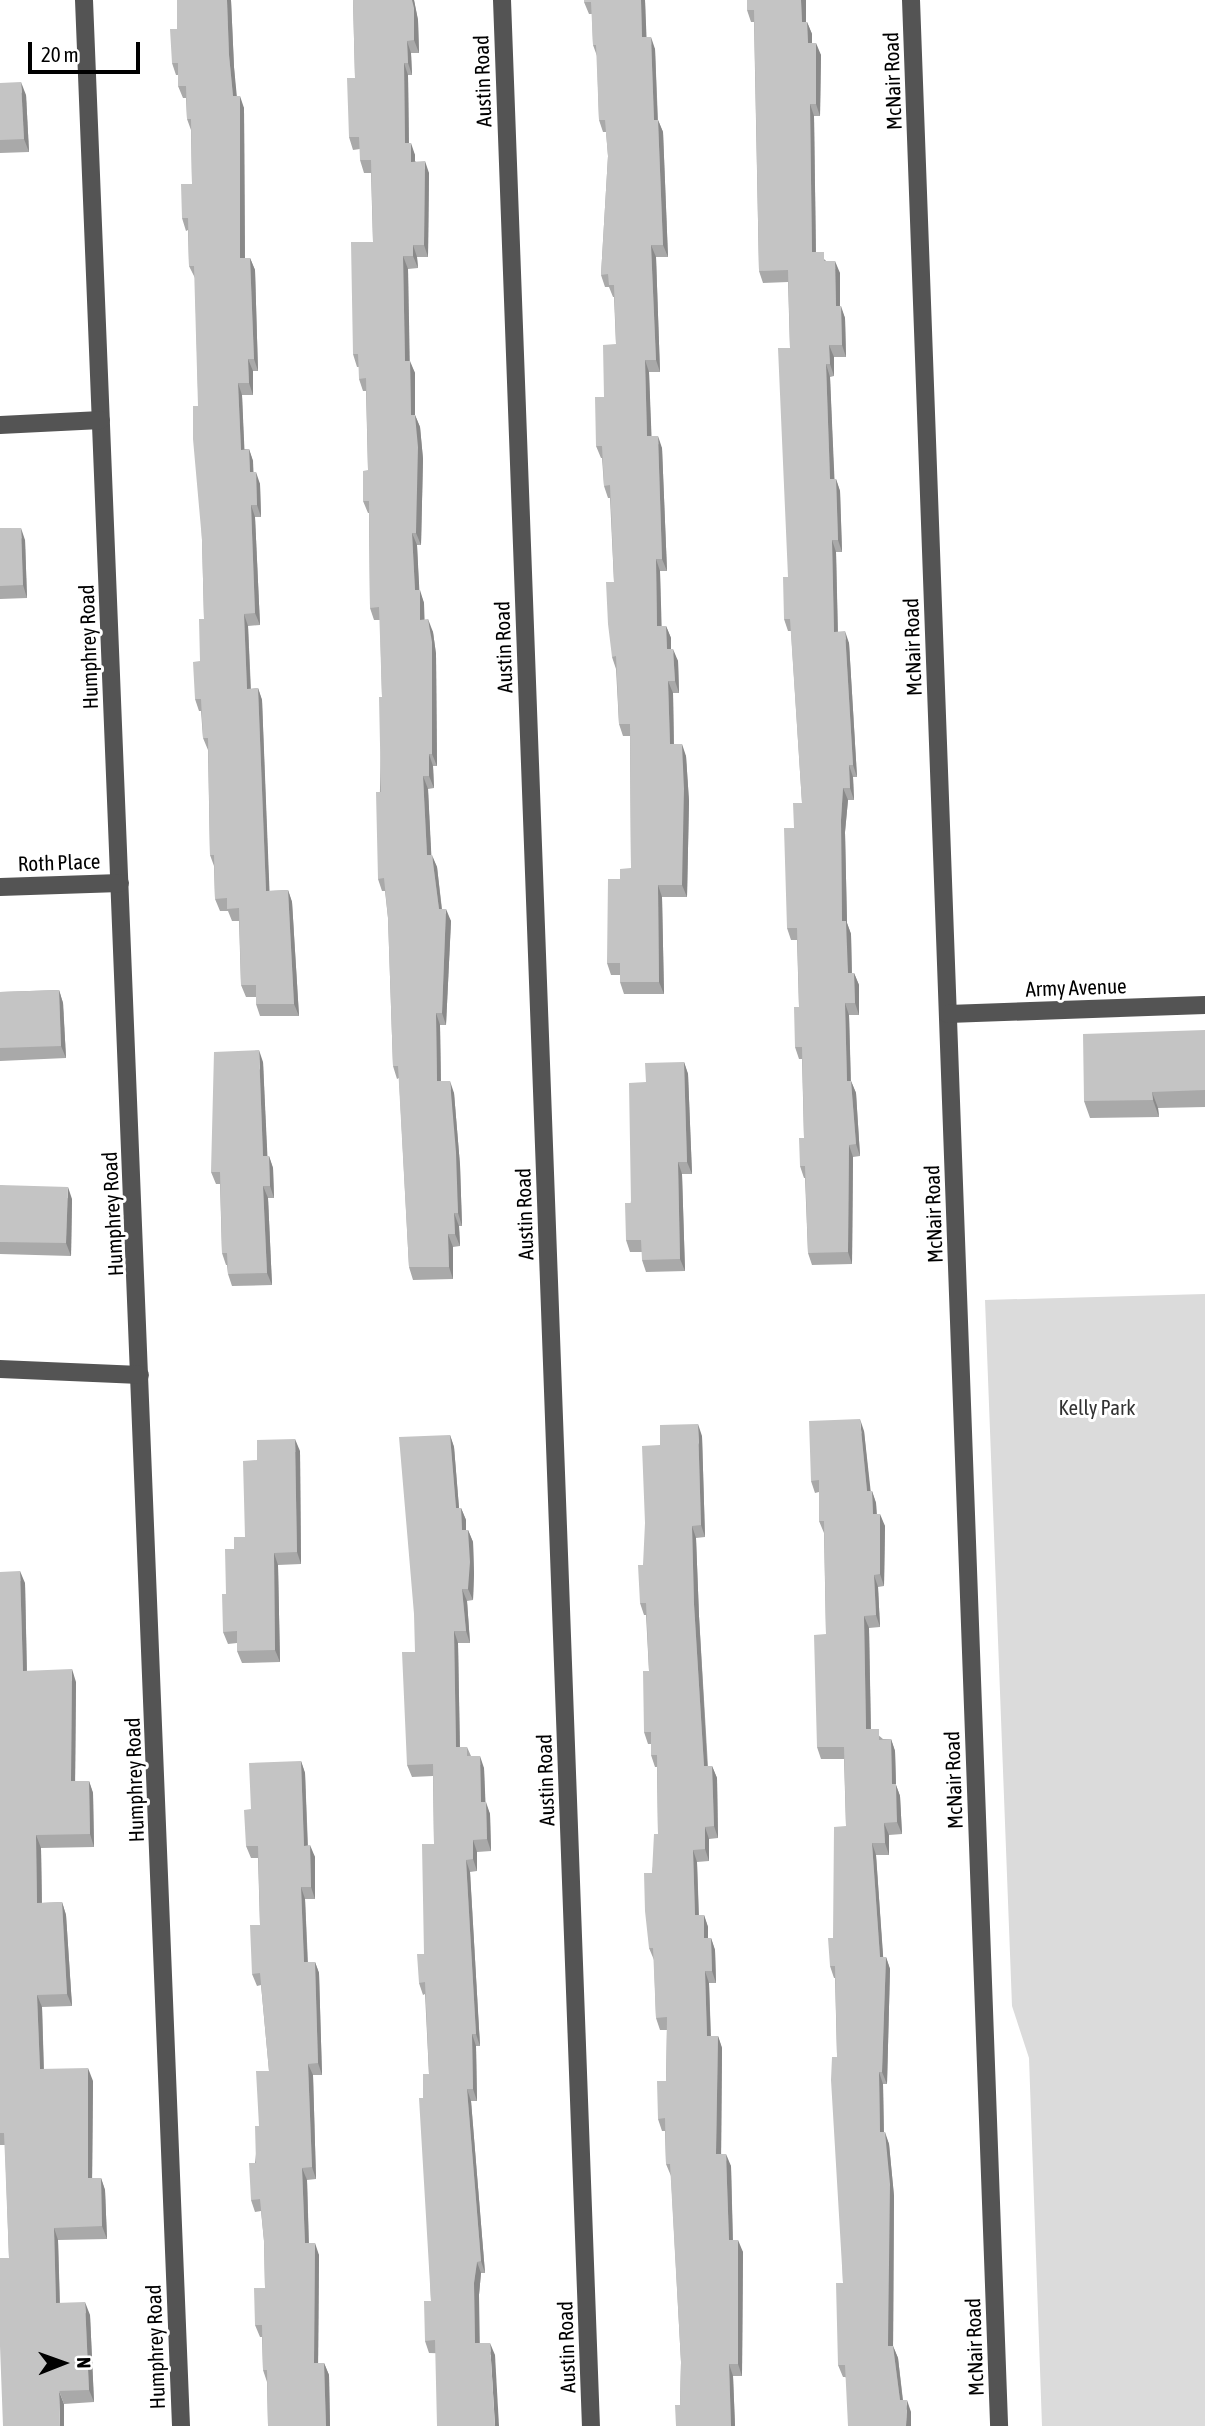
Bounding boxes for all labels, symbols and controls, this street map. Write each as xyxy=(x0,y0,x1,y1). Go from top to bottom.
scale bar xyxy=(32,28,144,72)
street label: McNair Road xyxy=(878,32,906,130)
street label: Austin Road xyxy=(468,35,496,127)
text: 20 m xyxy=(41,42,79,66)
street label: Humphrey Road xyxy=(73,584,103,710)
street label: McNair Road xyxy=(898,598,926,696)
street label: Austin Road xyxy=(489,601,517,693)
street label: Roth Place xyxy=(17,848,101,876)
street label: Army Avenue xyxy=(1025,973,1127,1001)
street label: Humphrey Road xyxy=(96,1151,128,1277)
street label: McNair Road xyxy=(919,1165,947,1263)
street label: Austin Road xyxy=(510,1168,538,1260)
park label: Kelly Park xyxy=(1059,1394,1135,1420)
street label: Humphrey Road xyxy=(119,1717,149,1843)
street label: McNair Road xyxy=(939,1731,967,1829)
street label: Austin Road xyxy=(531,1734,559,1826)
street label: Humphrey Road xyxy=(140,2284,170,2410)
street label: McNair Road xyxy=(960,2298,988,2396)
street label: Austin Road xyxy=(552,2301,580,2393)
north arrow xyxy=(28,2328,98,2398)
text: N xyxy=(73,2357,95,2368)

